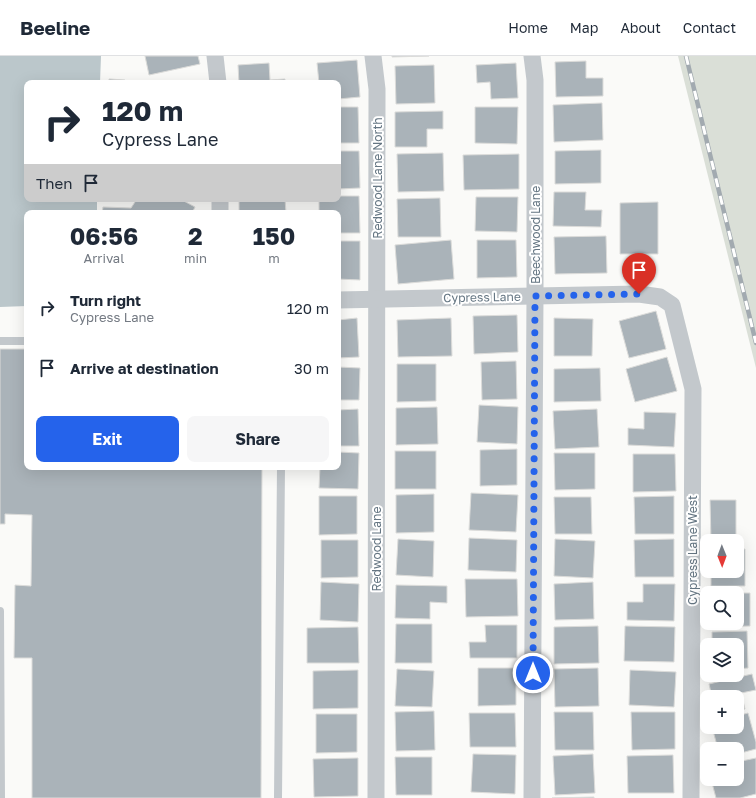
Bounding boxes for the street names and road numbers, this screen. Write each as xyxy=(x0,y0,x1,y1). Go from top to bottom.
street label: Redwood Lane North xyxy=(370,117,385,239)
street label: Beechwood Lane xyxy=(528,186,543,284)
street label: Cypress Lane xyxy=(443,289,521,305)
street label: Cypress Lane West xyxy=(685,495,700,605)
street label: Redwood Lane xyxy=(369,507,384,591)

